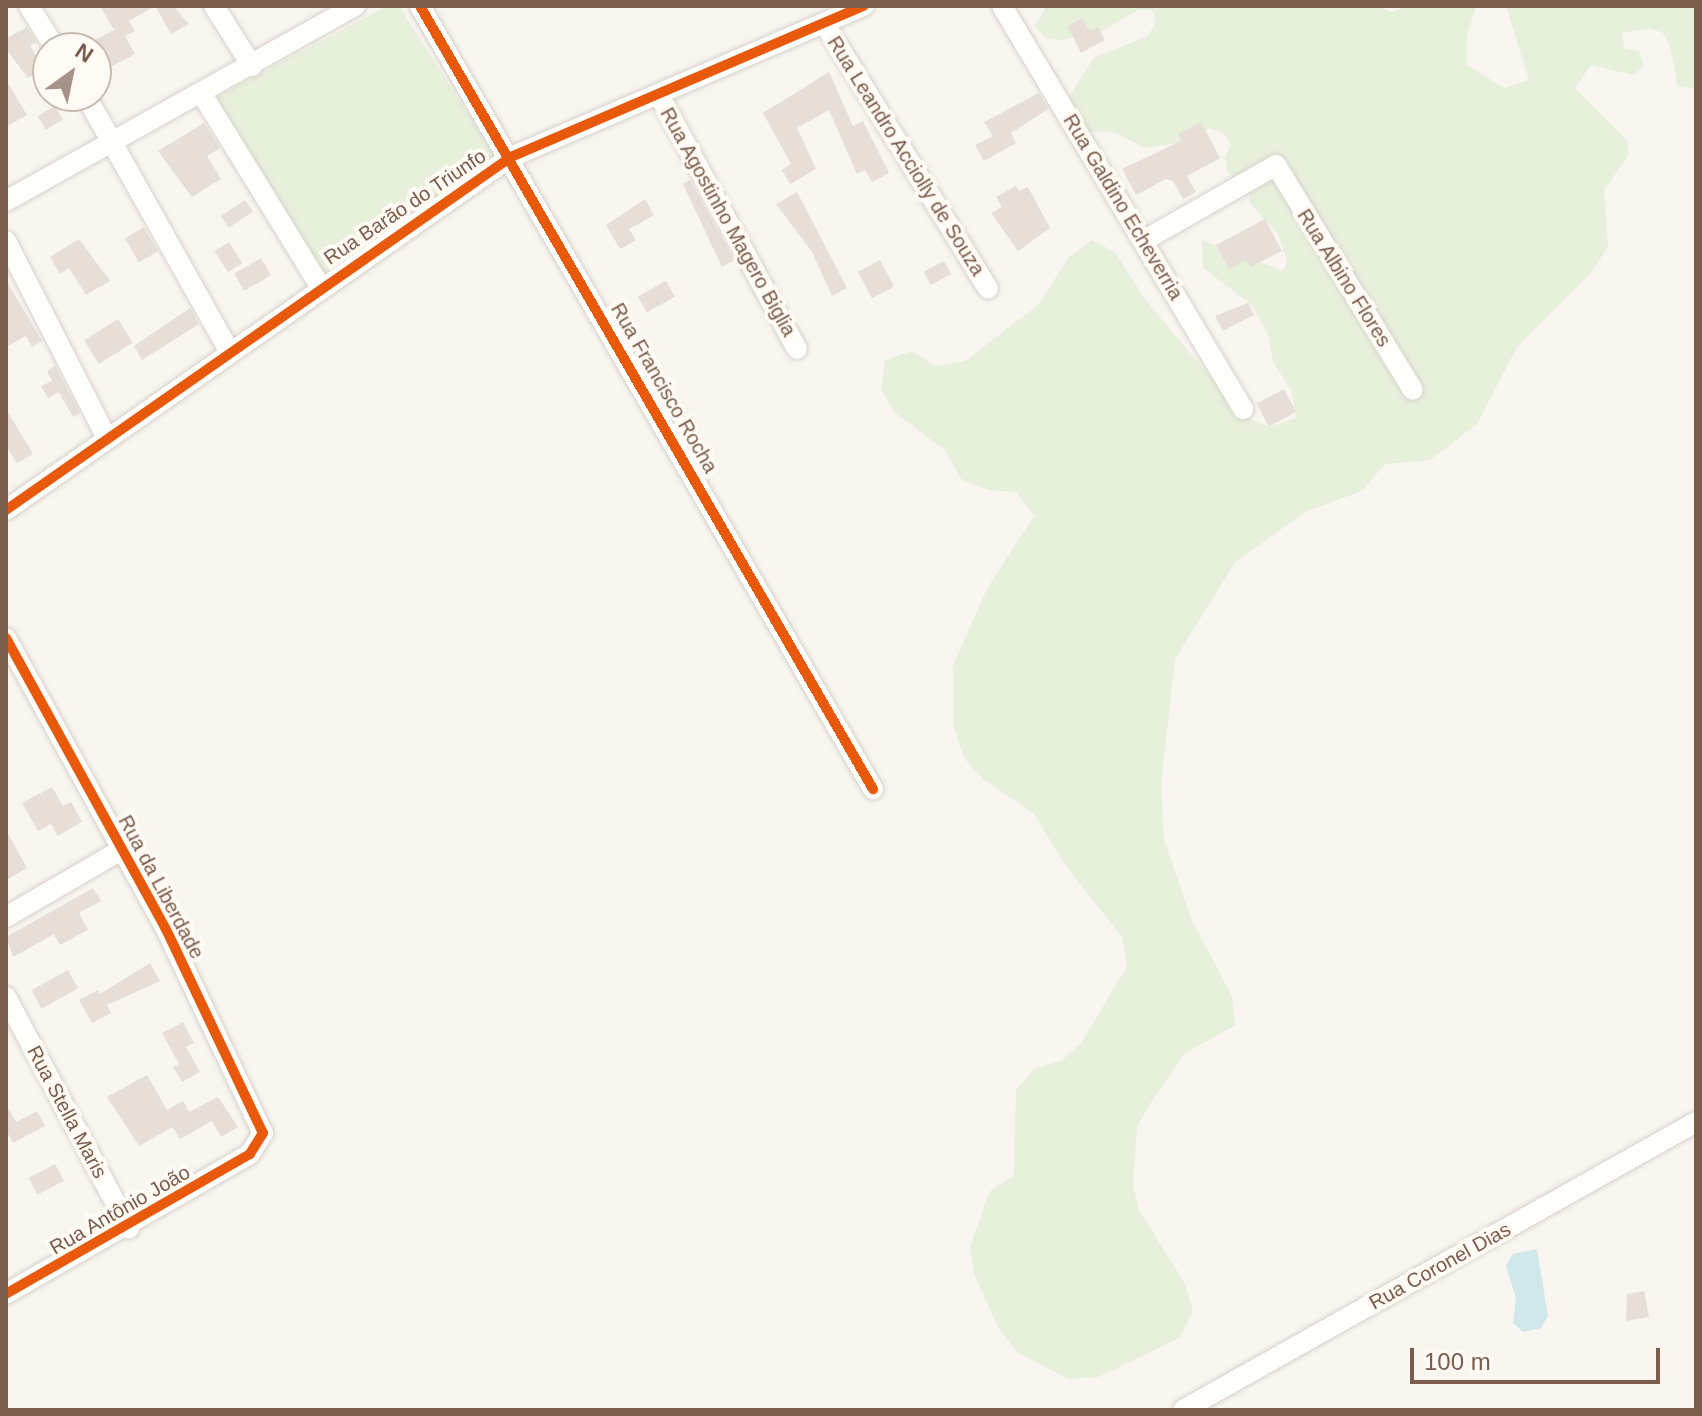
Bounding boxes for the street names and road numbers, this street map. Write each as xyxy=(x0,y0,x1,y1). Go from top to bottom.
street label: Rua Leandro Acciolly de Souza xyxy=(822,31,990,281)
street label: Rua Agostinho Magero Biglia xyxy=(655,103,801,341)
street label: Rua Galdino Echeverria xyxy=(1058,110,1188,304)
street label: Rua Barão do Triunfo xyxy=(319,144,491,270)
street label: Rua Albino Flores xyxy=(1292,204,1396,352)
street label: Rua Francisco Rocha xyxy=(606,299,722,477)
street label: Rua da Liberdade xyxy=(113,811,209,963)
street label: Rua Stella Maris xyxy=(22,1042,112,1182)
street label: Rua Antônio João xyxy=(45,1160,195,1260)
street label: Rua Coronel Dias xyxy=(1365,1217,1515,1315)

